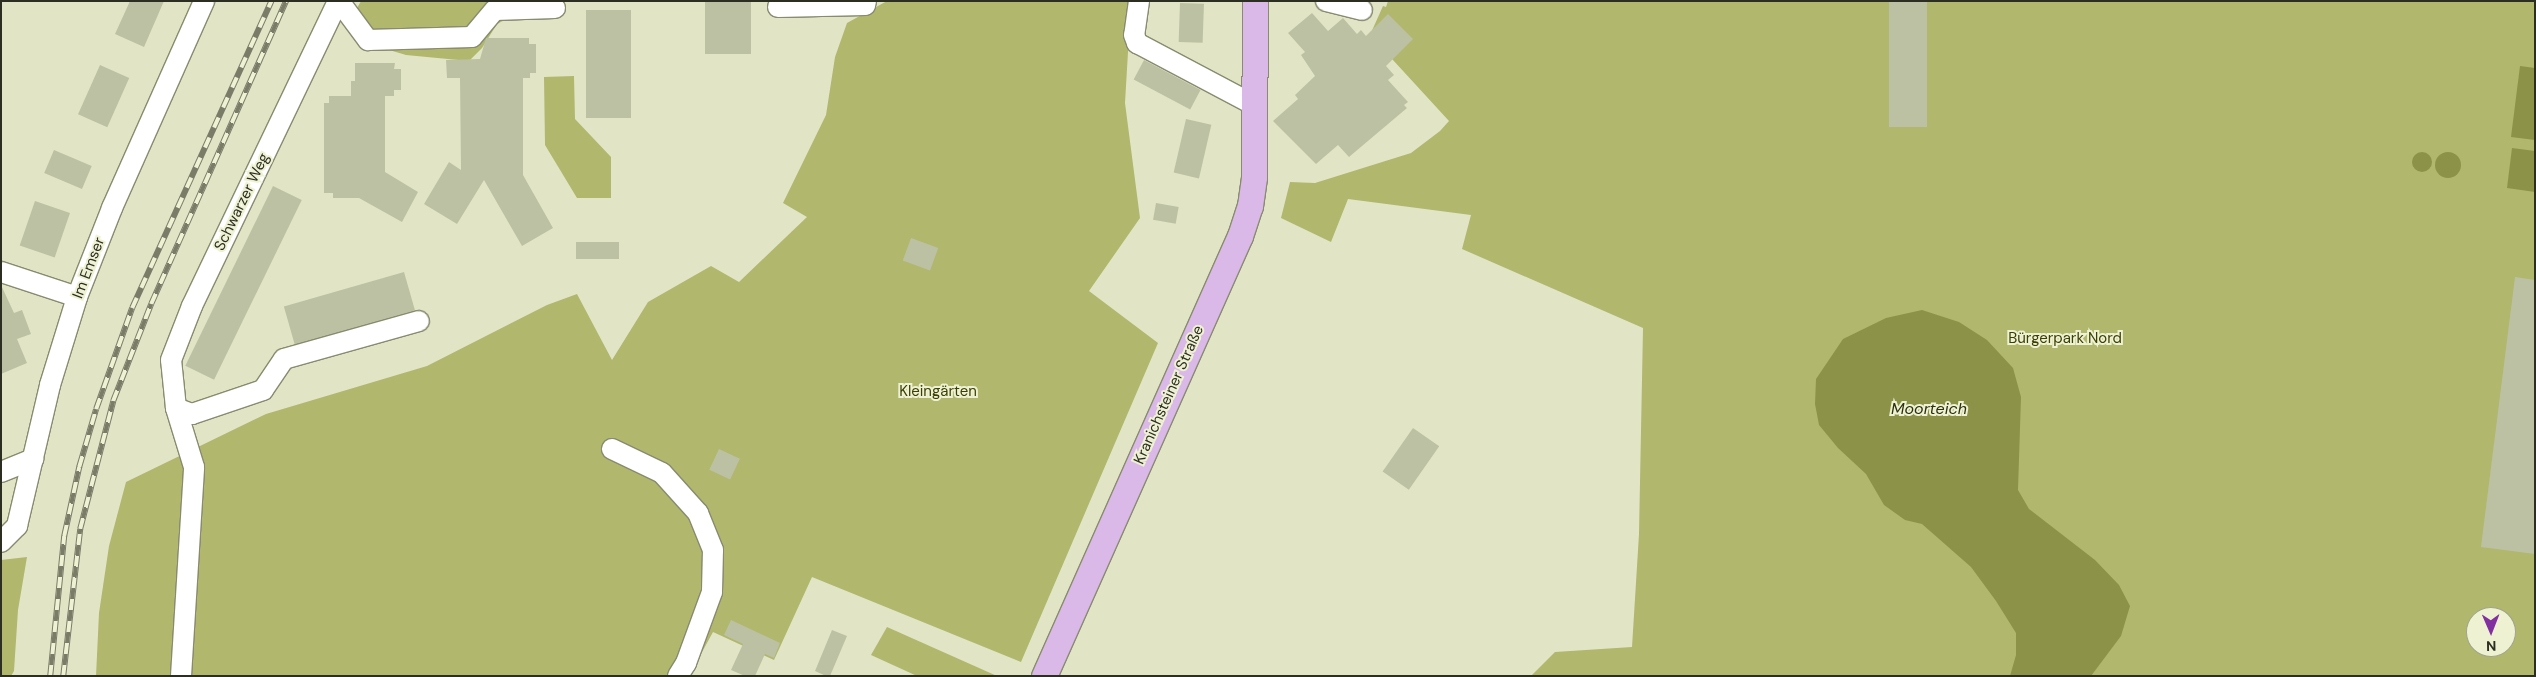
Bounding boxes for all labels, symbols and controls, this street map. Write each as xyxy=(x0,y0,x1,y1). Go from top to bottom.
street label: Schwarzer Weg xyxy=(211,150,273,254)
street label: Im Emser xyxy=(69,235,109,301)
street label: Kranichsteiner Straße xyxy=(1130,323,1208,467)
park label: Bürgerpark Nord xyxy=(2008,330,2122,348)
park label: Kleingärten xyxy=(899,383,977,401)
water label: Moorteich xyxy=(1891,399,1967,419)
north arrow xyxy=(2466,607,2516,657)
text: N xyxy=(2486,637,2497,655)

